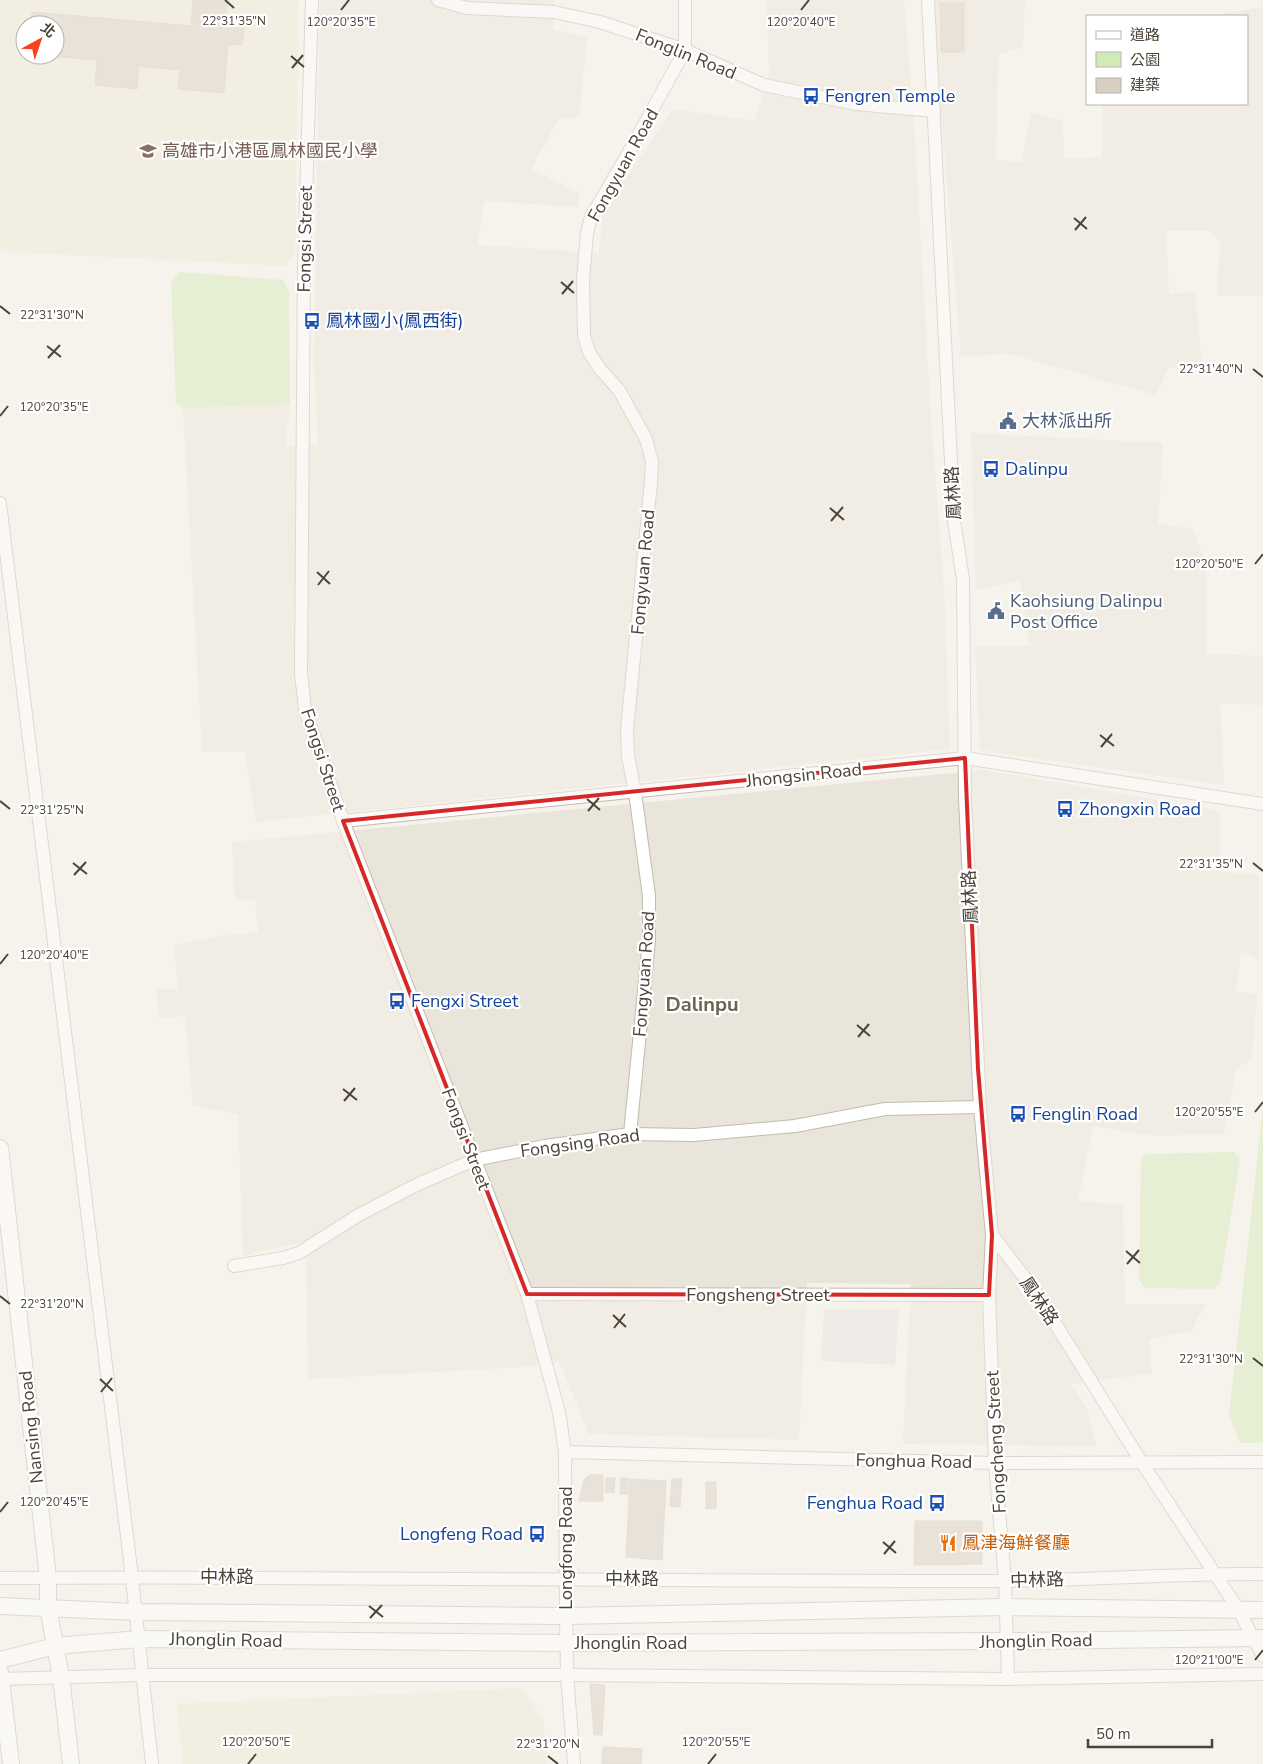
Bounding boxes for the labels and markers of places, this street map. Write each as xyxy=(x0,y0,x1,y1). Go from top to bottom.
place label: Fengren Temple xyxy=(825,84,955,108)
bus stop icon: Fengren Temple xyxy=(801,86,821,106)
place label: 高雄市小港區鳳林國民小學 xyxy=(162,139,378,163)
school or university icon: 高雄市小港區鳳林國民小學 xyxy=(138,141,158,161)
place label: 鳳林國小(鳳西街) xyxy=(326,309,463,333)
bus stop icon: 鳳林國小(鳳西街) xyxy=(302,311,322,331)
place label: 大林派出所 xyxy=(1022,409,1112,433)
public building icon: 大林派出所 xyxy=(998,411,1018,431)
place label: Dalinpu xyxy=(1005,457,1068,481)
bus stop icon: Dalinpu xyxy=(981,459,1001,479)
place label: Kaohsiung Dalinpu Post Office xyxy=(1010,589,1163,634)
public building icon: Kaohsiung Dalinpu Post Office xyxy=(986,601,1006,621)
place label: Zhongxin Road xyxy=(1079,797,1201,821)
bus stop icon: Zhongxin Road xyxy=(1055,799,1075,819)
place label: Fengxi Street xyxy=(411,989,519,1013)
bus stop icon: Fengxi Street xyxy=(387,991,407,1011)
place label: Fenglin Road xyxy=(1032,1102,1138,1126)
bus stop icon: Fenglin Road xyxy=(1008,1104,1028,1124)
place label: Fenghua Road xyxy=(807,1491,923,1515)
bus stop icon: Fenghua Road xyxy=(927,1493,947,1513)
place label: Longfeng Road xyxy=(400,1522,523,1546)
bus stop icon: Longfeng Road xyxy=(527,1524,547,1544)
place label: 鳳津海鮮餐廳 xyxy=(962,1531,1070,1555)
restaurant icon: 鳳津海鮮餐廳 xyxy=(938,1533,958,1553)

